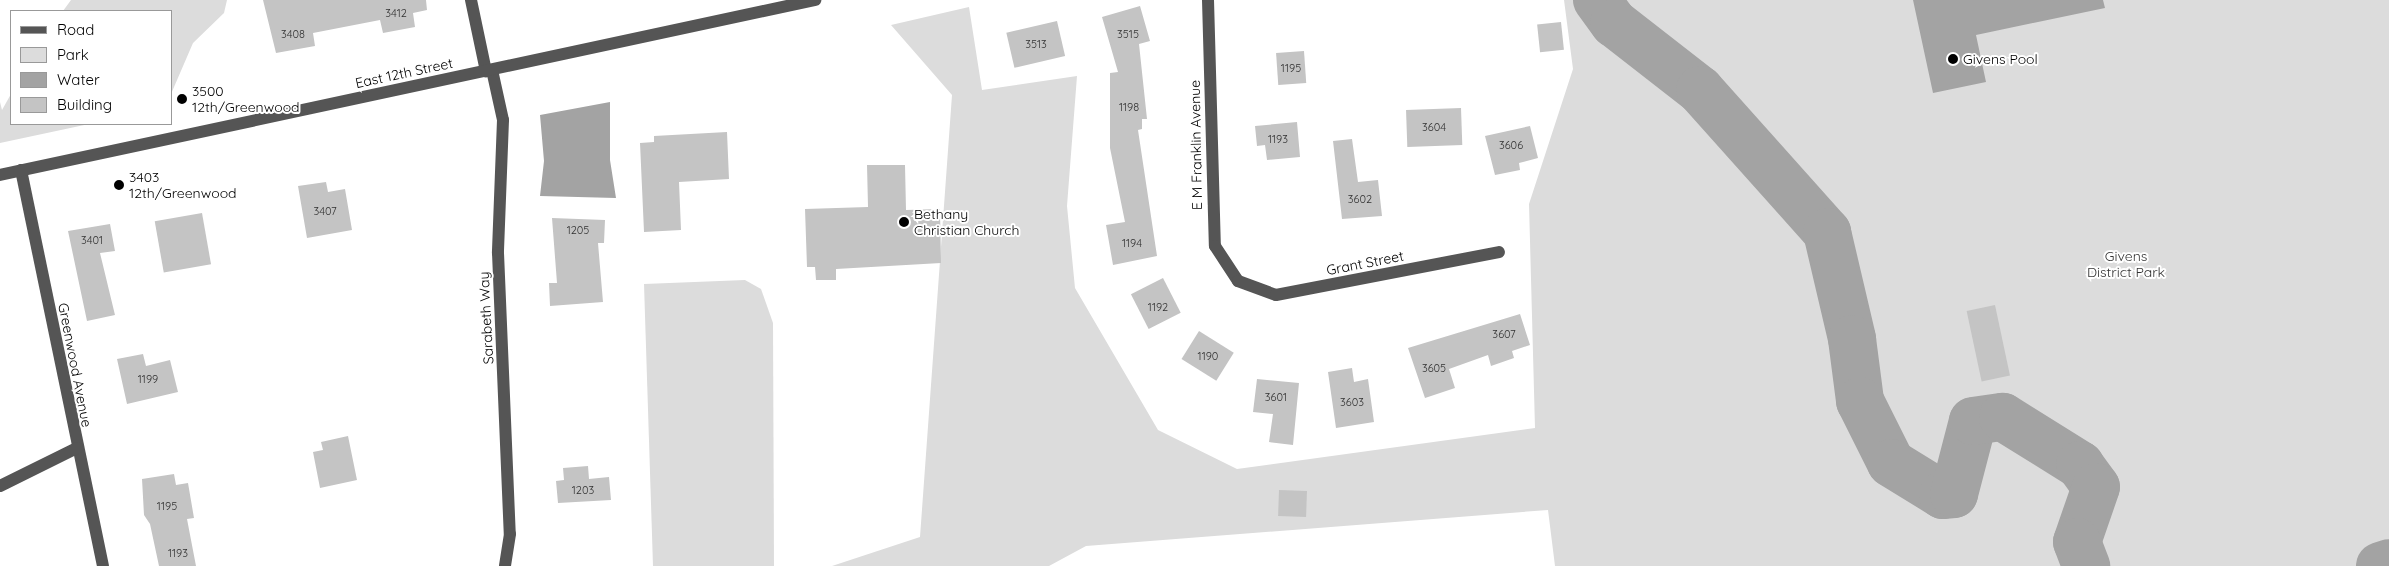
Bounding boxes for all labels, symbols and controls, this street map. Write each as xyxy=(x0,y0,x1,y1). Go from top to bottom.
house number: 3412 xyxy=(385,6,407,20)
legend xyxy=(10,10,172,125)
text: Road xyxy=(57,20,94,39)
house number: 3408 xyxy=(281,27,305,41)
house number: 3515 xyxy=(1117,27,1139,41)
house number: 3513 xyxy=(1025,37,1047,51)
text: Park xyxy=(57,45,89,64)
place label: Givens Pool xyxy=(1963,51,2038,67)
marker: Givens Pool xyxy=(1947,53,1959,65)
street label: East 12th Street xyxy=(354,54,454,92)
house number: 1195 xyxy=(1281,61,1301,75)
text: Water xyxy=(57,70,100,89)
street label: E M Franklin Avenue xyxy=(1186,80,1206,210)
place label: 3500 12th/Greenwood xyxy=(192,83,300,115)
marker: 3500 12th/Greenwood xyxy=(176,93,188,105)
text: Building xyxy=(57,95,112,114)
house number: 1198 xyxy=(1119,100,1139,114)
house number: 3604 xyxy=(1422,120,1446,134)
house number: 1193 xyxy=(1268,132,1288,146)
house number: 3606 xyxy=(1499,138,1523,152)
place label: 3403 12th/Greenwood xyxy=(129,169,237,202)
marker: 3403 12th/Greenwood xyxy=(113,179,125,191)
house number: 3602 xyxy=(1348,192,1372,206)
house number: 3407 xyxy=(313,204,337,218)
place label: Bethany Christian Church xyxy=(914,206,1020,238)
marker: Bethany Christian Church xyxy=(898,216,910,228)
house number: 1205 xyxy=(567,223,589,237)
house number: 3401 xyxy=(81,233,103,247)
house number: 1194 xyxy=(1122,236,1142,250)
street label: Grant Street xyxy=(1325,247,1405,279)
park label: Givens District Park xyxy=(2087,248,2165,280)
street label: Sarabeth Way xyxy=(475,271,497,365)
house number: 1192 xyxy=(1148,300,1168,314)
street label: Greenwood Avenue xyxy=(55,301,95,429)
house number: 3607 xyxy=(1492,327,1516,341)
house number: 1190 xyxy=(1198,349,1218,363)
house number: 3605 xyxy=(1422,361,1446,375)
house number: 1199 xyxy=(138,372,158,386)
house number: 3601 xyxy=(1265,390,1287,404)
house number: 3603 xyxy=(1340,395,1364,409)
house number: 1203 xyxy=(572,483,594,497)
house number: 1195 xyxy=(157,499,177,513)
house number: 1193 xyxy=(168,546,188,560)

